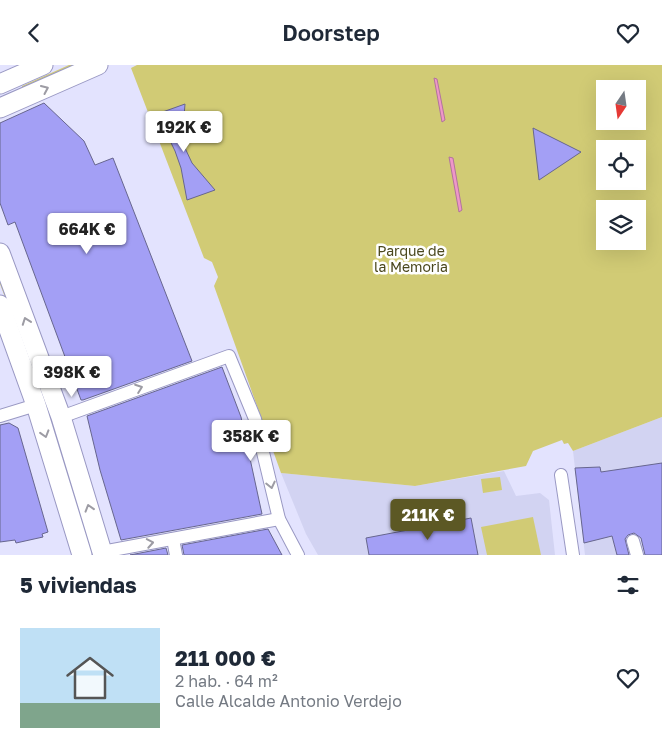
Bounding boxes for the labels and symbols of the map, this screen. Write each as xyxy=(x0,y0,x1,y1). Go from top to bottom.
north arrow xyxy=(596,80,646,130)
one-way arrow xyxy=(40,84,49,95)
pin: 192K € xyxy=(143,111,225,153)
pin: 664K € xyxy=(46,213,128,255)
park label: Parque de la Memoria xyxy=(374,242,448,275)
one-way arrow xyxy=(22,317,32,326)
pin: 398K € xyxy=(31,355,113,398)
one-way arrow xyxy=(135,384,143,394)
pin: 358K € xyxy=(210,419,292,462)
one-way arrow xyxy=(39,429,49,438)
one-way arrow xyxy=(265,481,276,490)
pin: 211K € xyxy=(387,499,469,541)
one-way arrow xyxy=(85,505,95,513)
one-way arrow xyxy=(146,538,155,548)

